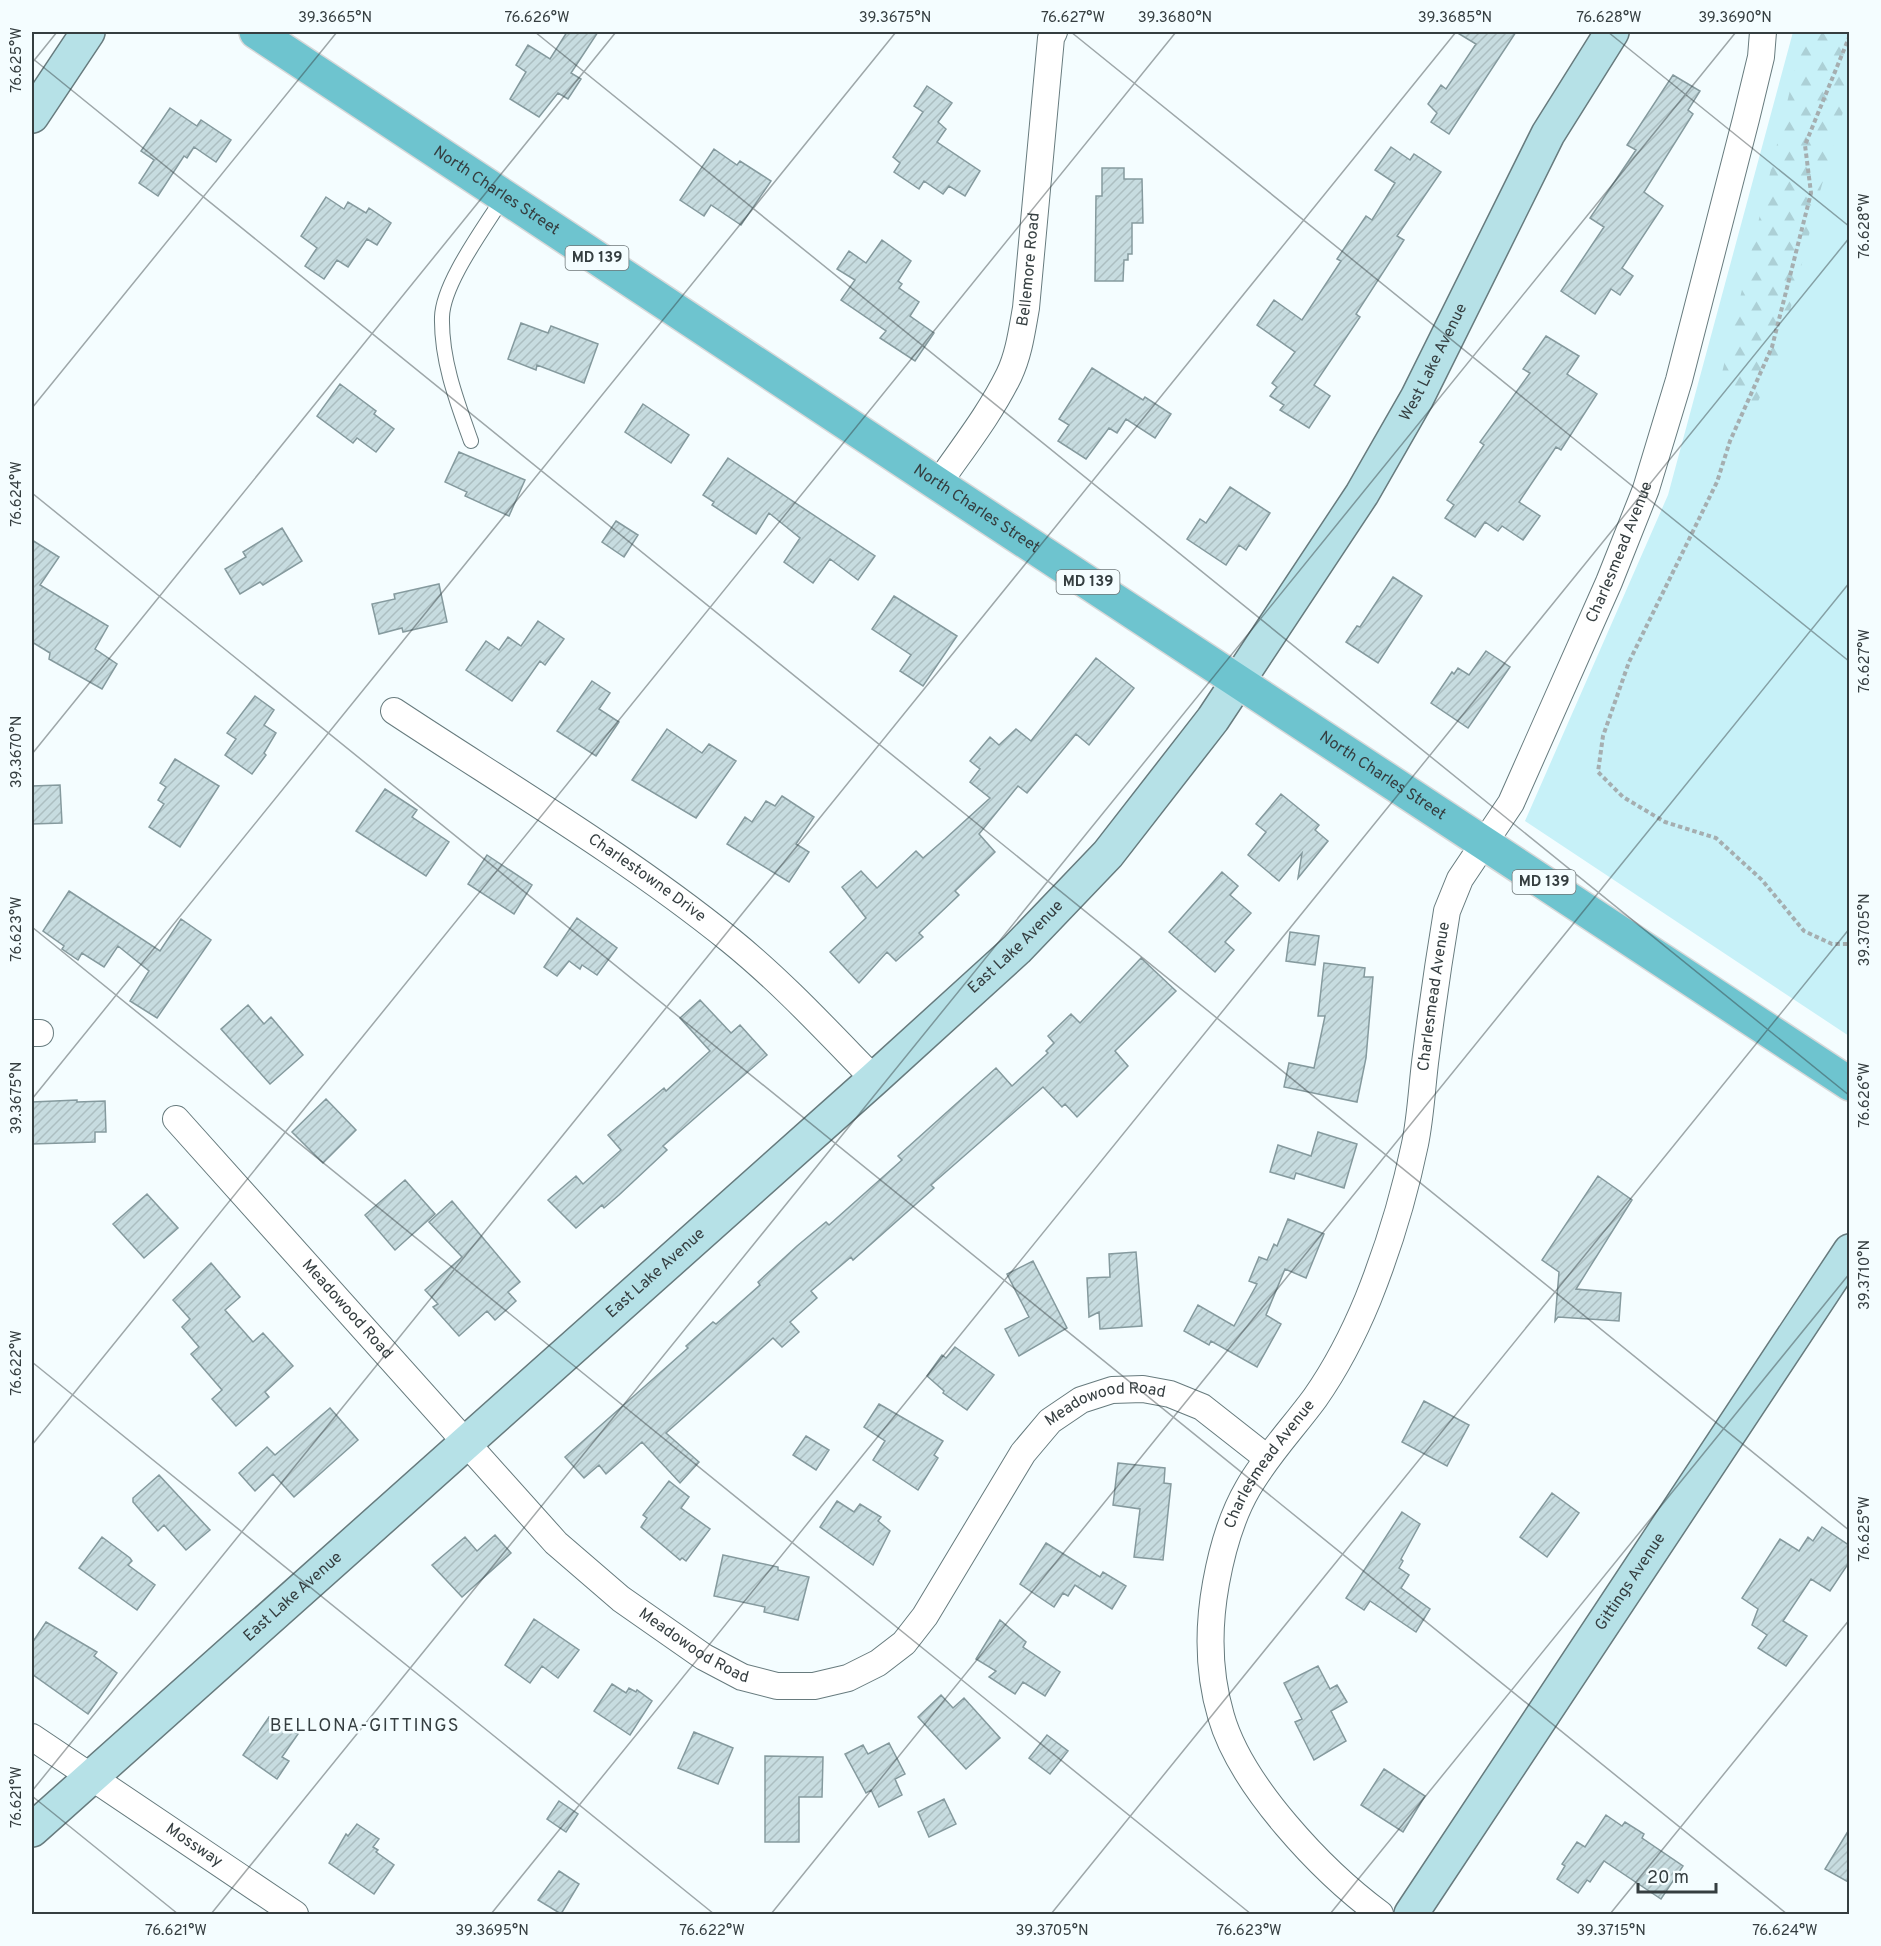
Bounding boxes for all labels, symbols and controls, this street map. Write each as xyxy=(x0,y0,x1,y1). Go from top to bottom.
text: 39.3665°N xyxy=(298,9,372,28)
text: 76.626°W xyxy=(504,9,570,28)
text: 39.3675°N xyxy=(859,9,931,28)
text: 76.627°W xyxy=(1041,9,1105,28)
text: 39.3680°N xyxy=(1138,9,1212,28)
text: 39.3685°N xyxy=(1418,9,1492,28)
text: 76.628°W xyxy=(1576,9,1642,28)
text: 39.3690°N xyxy=(1698,9,1772,28)
text: 76.625°W xyxy=(8,27,27,93)
street label: North Charles Street xyxy=(429,142,563,240)
text: 76.628°W xyxy=(1856,193,1875,259)
street label: Bellemore Road xyxy=(1013,212,1045,328)
road number: MD 139 xyxy=(566,246,628,270)
street label: West Lake Avenue xyxy=(1396,300,1472,425)
street label: North Charles Street xyxy=(909,460,1043,558)
text: 76.624°W xyxy=(8,461,27,527)
street label: Charlesmead Avenue xyxy=(1582,479,1658,626)
road number: MD 139 xyxy=(1056,570,1120,594)
text: 76.627°W xyxy=(1856,629,1875,693)
text: 39.3670°N xyxy=(8,716,27,788)
street label: North Charles Street xyxy=(1315,727,1449,825)
street label: Charlestowne Drive xyxy=(584,830,710,927)
road number: MD 139 xyxy=(1512,870,1576,894)
text: 39.3705°N xyxy=(1856,893,1875,967)
text: 76.623°W xyxy=(8,896,27,962)
street label: East Lake Avenue xyxy=(964,896,1068,998)
street label: Charlesmead Avenue xyxy=(1414,920,1455,1073)
text: 39.3675°N xyxy=(8,1062,27,1134)
text: 76.626°W xyxy=(1856,1062,1875,1128)
street label: East Lake Avenue xyxy=(602,1224,709,1323)
text: 39.3710°N xyxy=(1856,1240,1875,1310)
street label: Meadowood Road xyxy=(297,1256,397,1364)
text: 76.622°W xyxy=(8,1330,27,1396)
street label: Meadowood Road xyxy=(1041,1378,1167,1431)
street label: Charlesmead Avenue xyxy=(1220,1396,1320,1531)
text: 76.625°W xyxy=(1856,1496,1875,1562)
street label: Gittings Avenue xyxy=(1591,1529,1670,1635)
street label: East Lake Avenue xyxy=(240,1548,347,1646)
street label: Meadowood Road xyxy=(634,1604,751,1688)
district label: BELLONA-GITTINGS xyxy=(270,1715,460,1738)
text: 76.621°W xyxy=(8,1766,27,1828)
street label: Mossway xyxy=(161,1820,226,1872)
scale bar xyxy=(1638,1856,1716,1894)
text: 20 m xyxy=(1647,1867,1689,1890)
text: 76.621°W xyxy=(145,1922,207,1941)
text: 39.3695°N xyxy=(455,1922,529,1941)
text: 76.622°W xyxy=(679,1922,745,1941)
text: 39.3705°N xyxy=(1015,1922,1089,1941)
text: 76.623°W xyxy=(1216,1922,1282,1941)
text: 39.3715°N xyxy=(1576,1922,1646,1941)
text: 76.624°W xyxy=(1752,1922,1818,1941)

